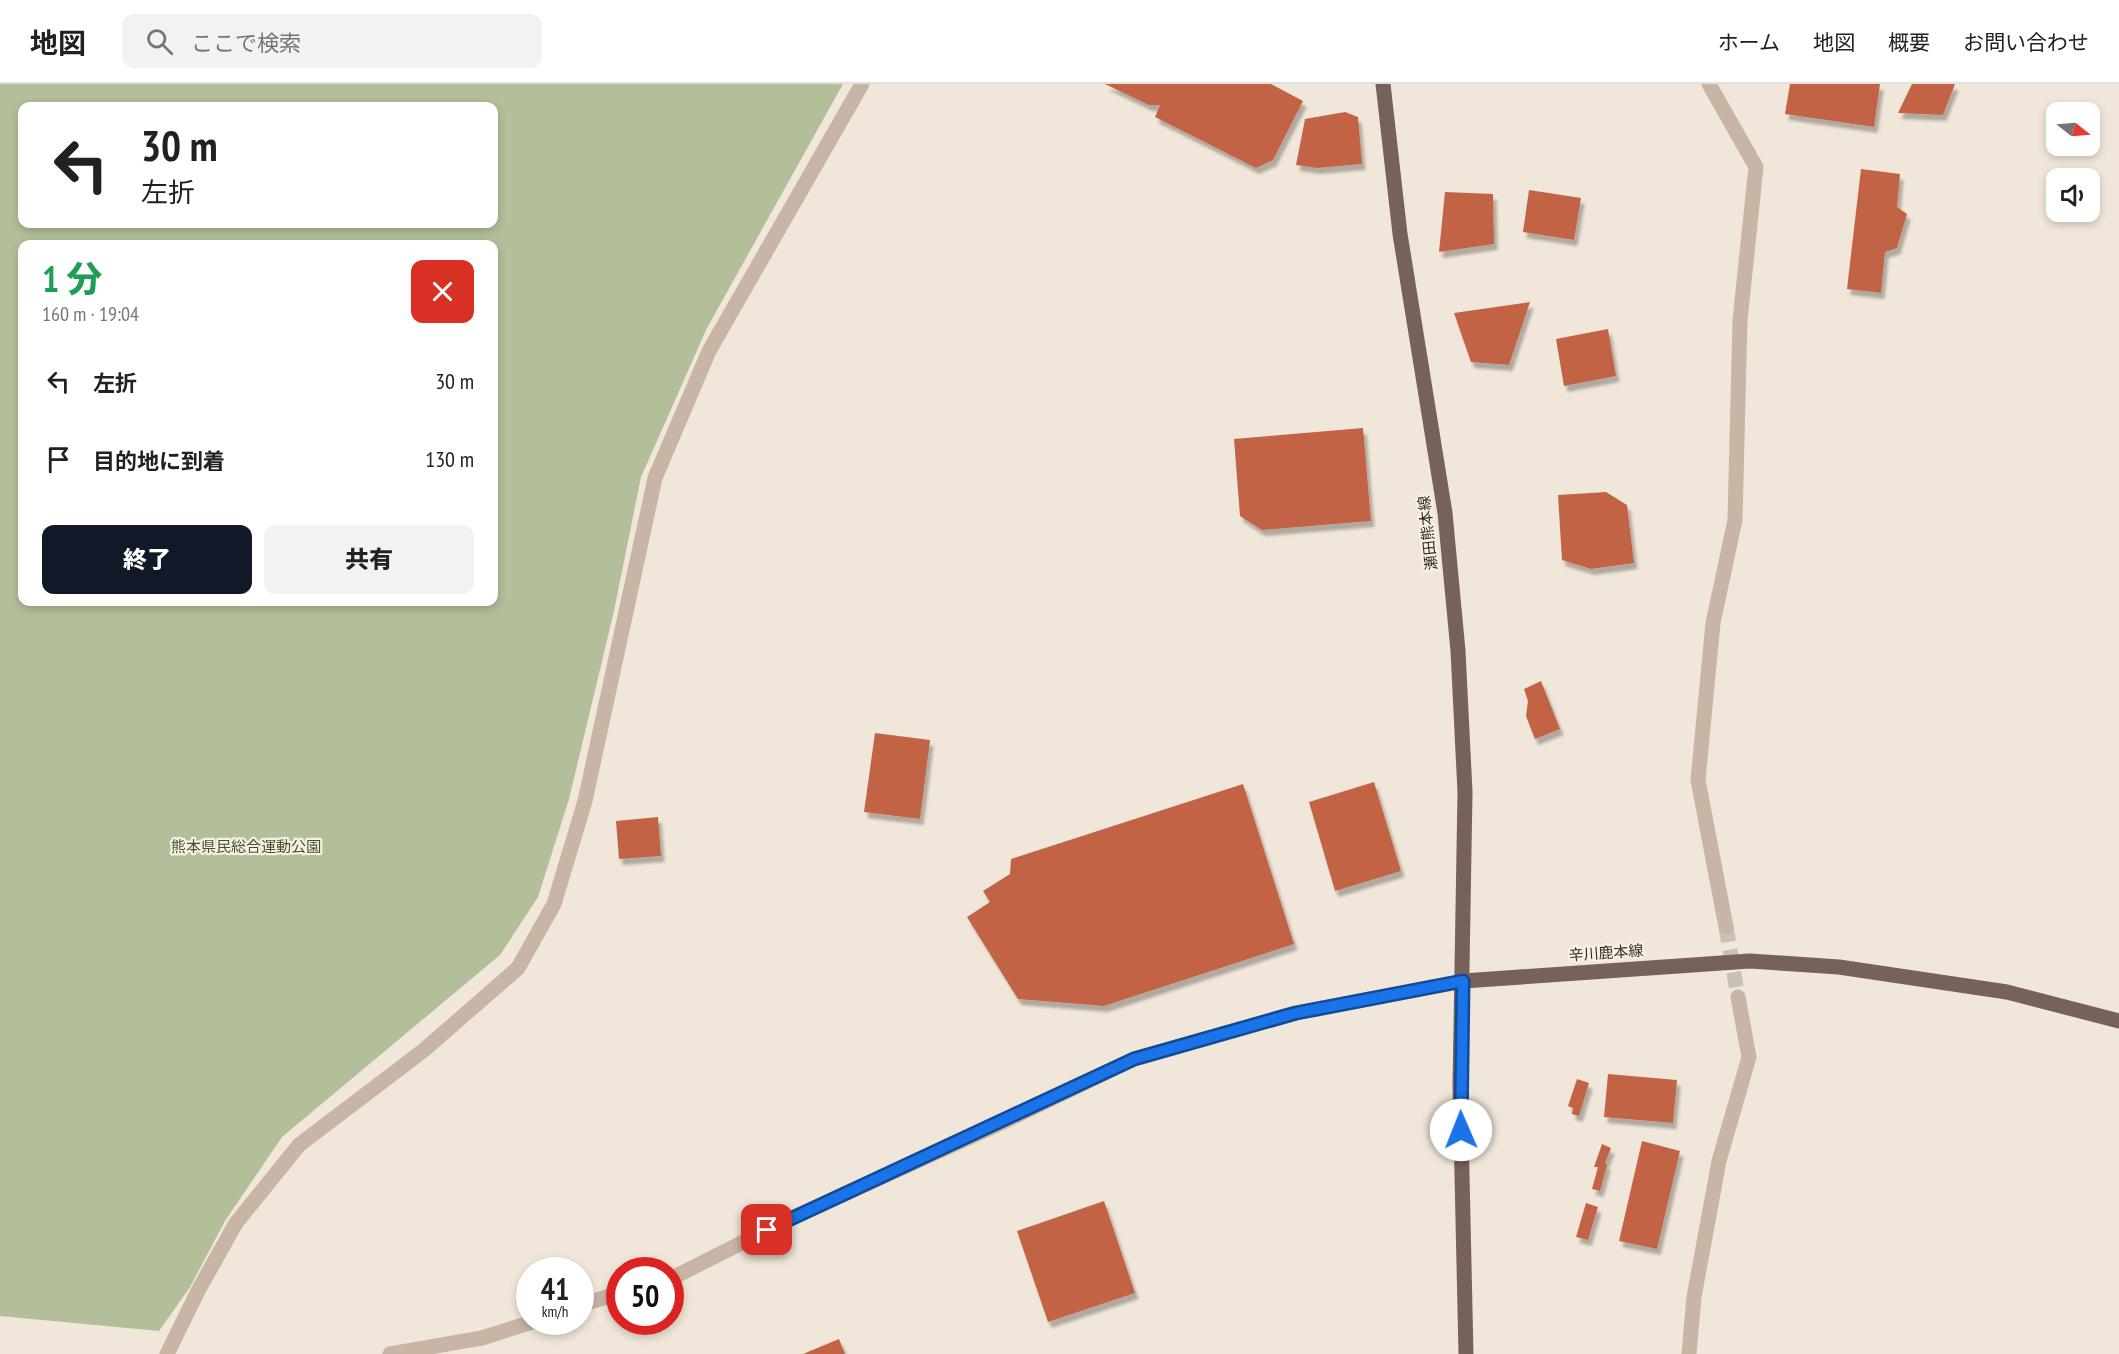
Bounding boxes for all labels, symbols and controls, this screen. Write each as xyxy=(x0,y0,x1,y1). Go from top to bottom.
search box xyxy=(122,14,542,68)
text: 地図 xyxy=(30,24,86,61)
icon: search xyxy=(143,25,176,58)
text: ここで検索 xyxy=(191,29,301,57)
text: ホーム xyxy=(1718,29,1780,56)
text: 地図 xyxy=(1813,29,1855,56)
text: 概要 xyxy=(1888,29,1930,56)
text: お問い合わせ xyxy=(1963,29,2089,56)
north arrow xyxy=(2046,102,2100,156)
map controls xyxy=(2046,102,2100,222)
text: 30 m xyxy=(141,118,218,173)
icon: left xyxy=(42,126,120,204)
button: sound xyxy=(2046,168,2100,222)
text: 左折 xyxy=(141,175,195,209)
text: 1 分 xyxy=(42,255,103,302)
button: close xyxy=(411,260,474,323)
text: 160 m · 19:04 xyxy=(42,301,139,327)
icon: left xyxy=(42,365,75,398)
text: 30 m xyxy=(435,367,474,395)
text: 左折 xyxy=(93,369,137,397)
icon: arrive xyxy=(42,443,75,476)
text: 130 m xyxy=(425,445,474,473)
text: 目的地に到着 xyxy=(93,447,225,475)
street label: 瀬田熊本線 xyxy=(1414,495,1441,571)
button: 終了 xyxy=(42,525,252,594)
button: 共有 xyxy=(264,525,474,594)
park label: 熊本県民総合運動公園 xyxy=(171,837,321,856)
street label: 辛川鹿本線 xyxy=(1568,940,1644,965)
position arrow xyxy=(1429,1098,1493,1162)
pin xyxy=(741,1204,792,1255)
icon: arrive xyxy=(750,1213,783,1246)
speed limit sign: 50 xyxy=(606,1257,684,1335)
text: 41 xyxy=(541,1269,569,1308)
text: km/h xyxy=(542,1302,568,1321)

